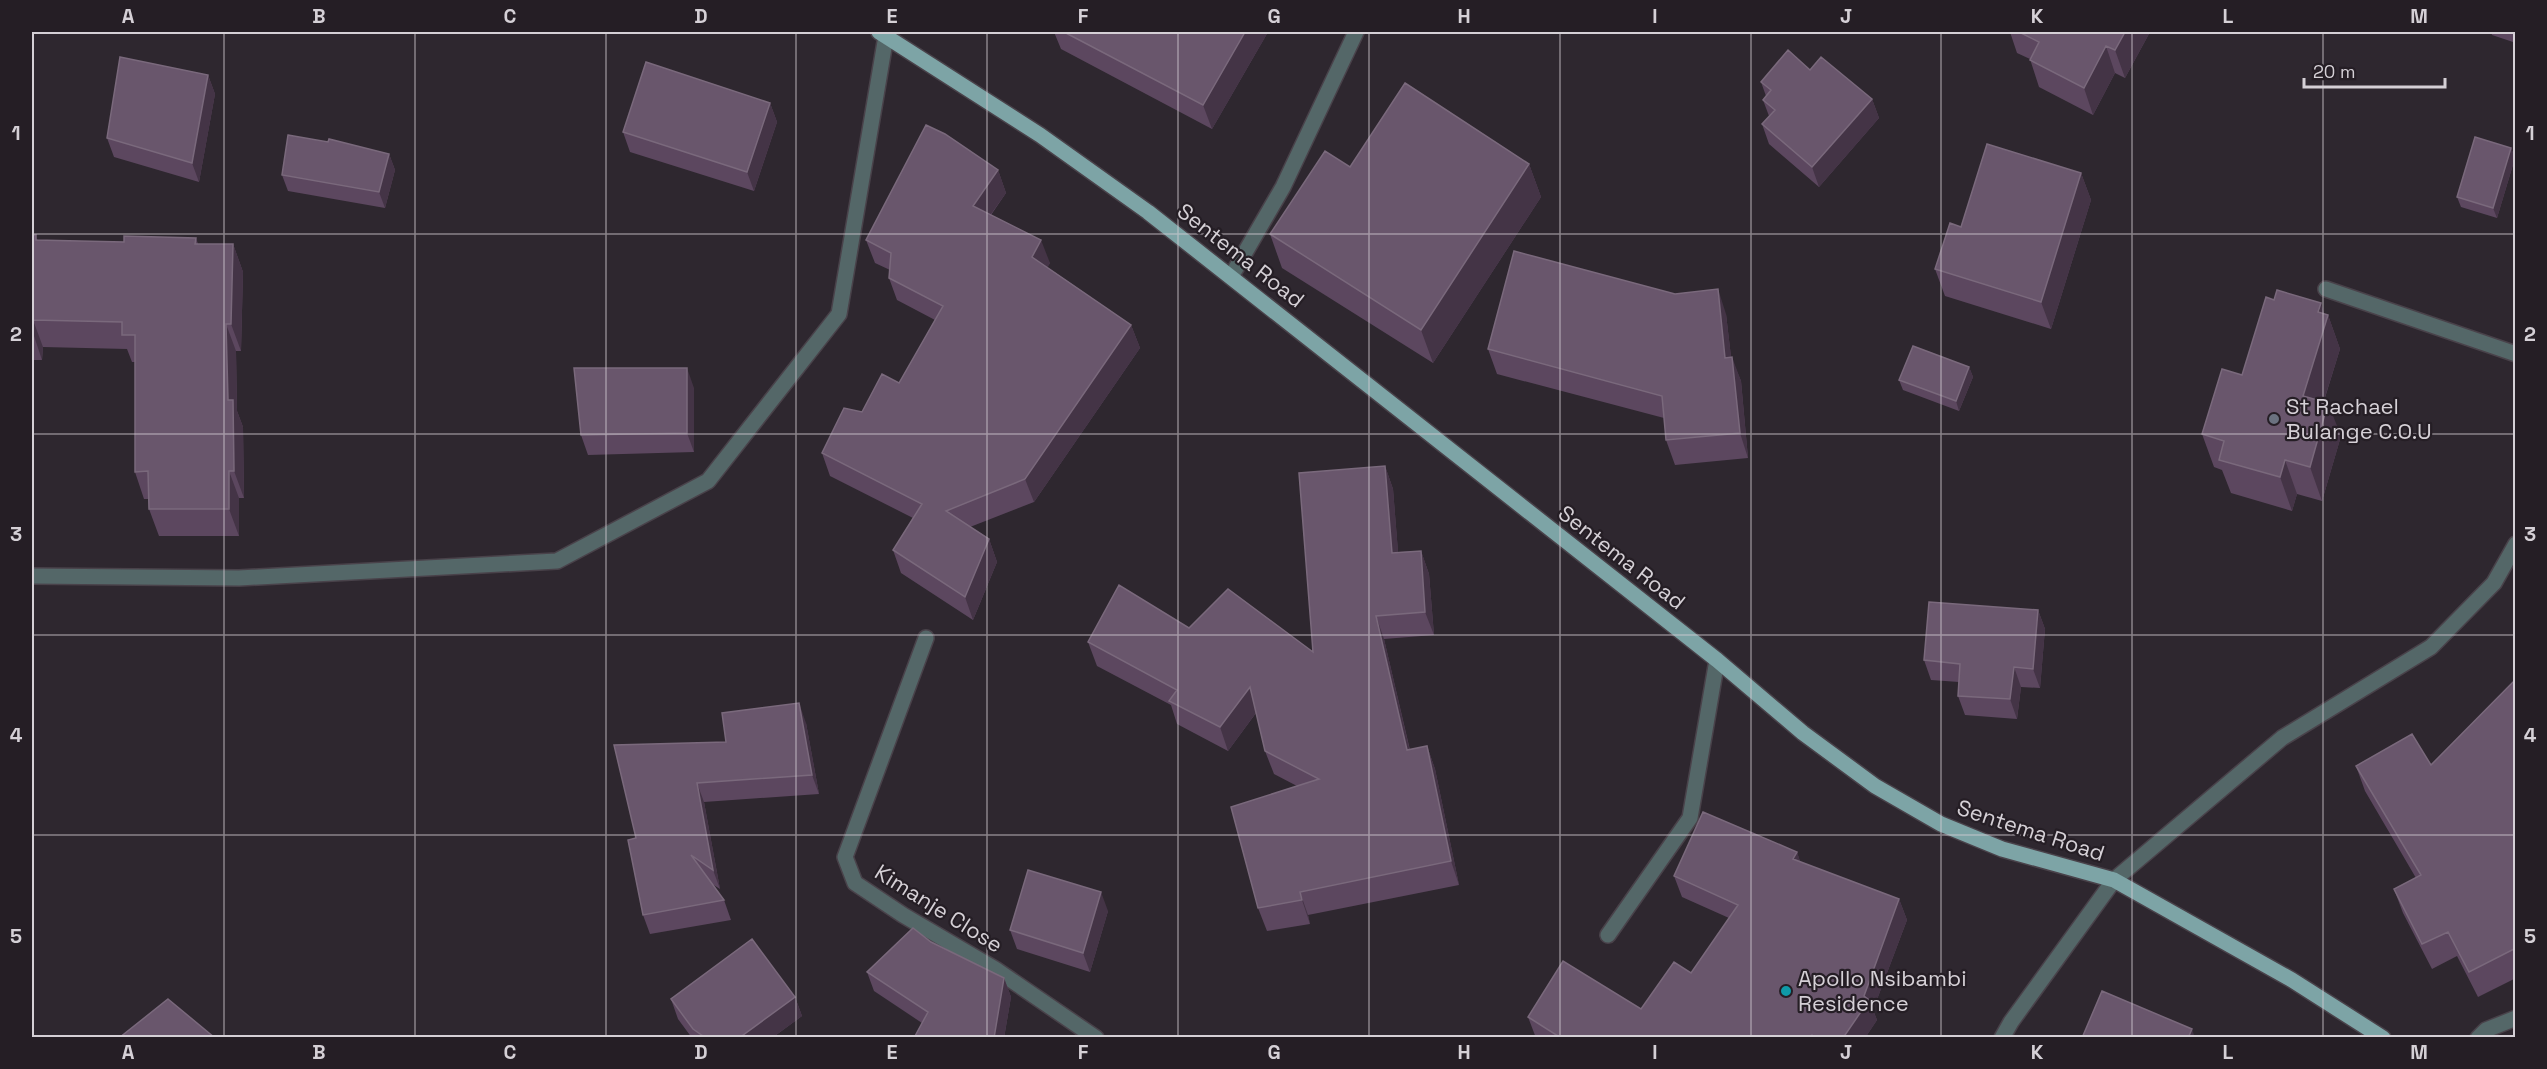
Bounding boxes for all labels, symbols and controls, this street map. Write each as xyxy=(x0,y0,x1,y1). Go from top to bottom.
text: A xyxy=(122,3,135,29)
text: B xyxy=(312,3,326,29)
text: C xyxy=(504,3,517,29)
text: D xyxy=(694,3,708,29)
text: E xyxy=(886,3,898,29)
text: F xyxy=(1078,3,1089,29)
text: G xyxy=(1267,3,1281,29)
text: H xyxy=(1457,3,1471,29)
text: I xyxy=(1652,3,1658,29)
text: J xyxy=(1840,3,1852,29)
text: K xyxy=(2031,3,2044,29)
text: L xyxy=(2223,3,2234,29)
text: M xyxy=(2410,3,2428,29)
scale bar xyxy=(2304,51,2445,89)
text: 20 m xyxy=(2313,60,2356,83)
text: 1 xyxy=(11,120,21,146)
text: 1 xyxy=(2525,120,2535,146)
street label: Sentema Road xyxy=(1172,197,1310,313)
text: 2 xyxy=(10,321,22,347)
text: 2 xyxy=(2524,321,2536,347)
place label: St Rachael Bulange C.O.U xyxy=(2286,392,2432,445)
marker: St Rachael Bulange C.O.U xyxy=(2267,412,2281,426)
street label: Sentema Road xyxy=(1553,499,1691,615)
text: 3 xyxy=(10,521,22,547)
text: 3 xyxy=(2524,521,2536,547)
text: 4 xyxy=(10,722,23,748)
text: 4 xyxy=(2524,722,2537,748)
street label: Sentema Road xyxy=(1954,793,2108,867)
street label: Kimanje Close xyxy=(870,858,1008,958)
text: 5 xyxy=(10,923,22,949)
text: 5 xyxy=(2524,923,2536,949)
place label: Apollo Nsibambi Residence xyxy=(1798,964,1967,1017)
marker: Apollo Nsibambi Residence xyxy=(1779,984,1793,998)
text: A xyxy=(122,1039,135,1065)
text: B xyxy=(312,1039,326,1065)
text: C xyxy=(504,1039,517,1065)
text: D xyxy=(694,1039,708,1065)
text: E xyxy=(886,1039,898,1065)
text: F xyxy=(1078,1039,1089,1065)
text: G xyxy=(1267,1039,1281,1065)
text: H xyxy=(1457,1039,1471,1065)
text: I xyxy=(1652,1039,1658,1065)
text: J xyxy=(1840,1039,1852,1065)
text: K xyxy=(2031,1039,2044,1065)
text: L xyxy=(2223,1039,2234,1065)
text: M xyxy=(2410,1039,2428,1065)

